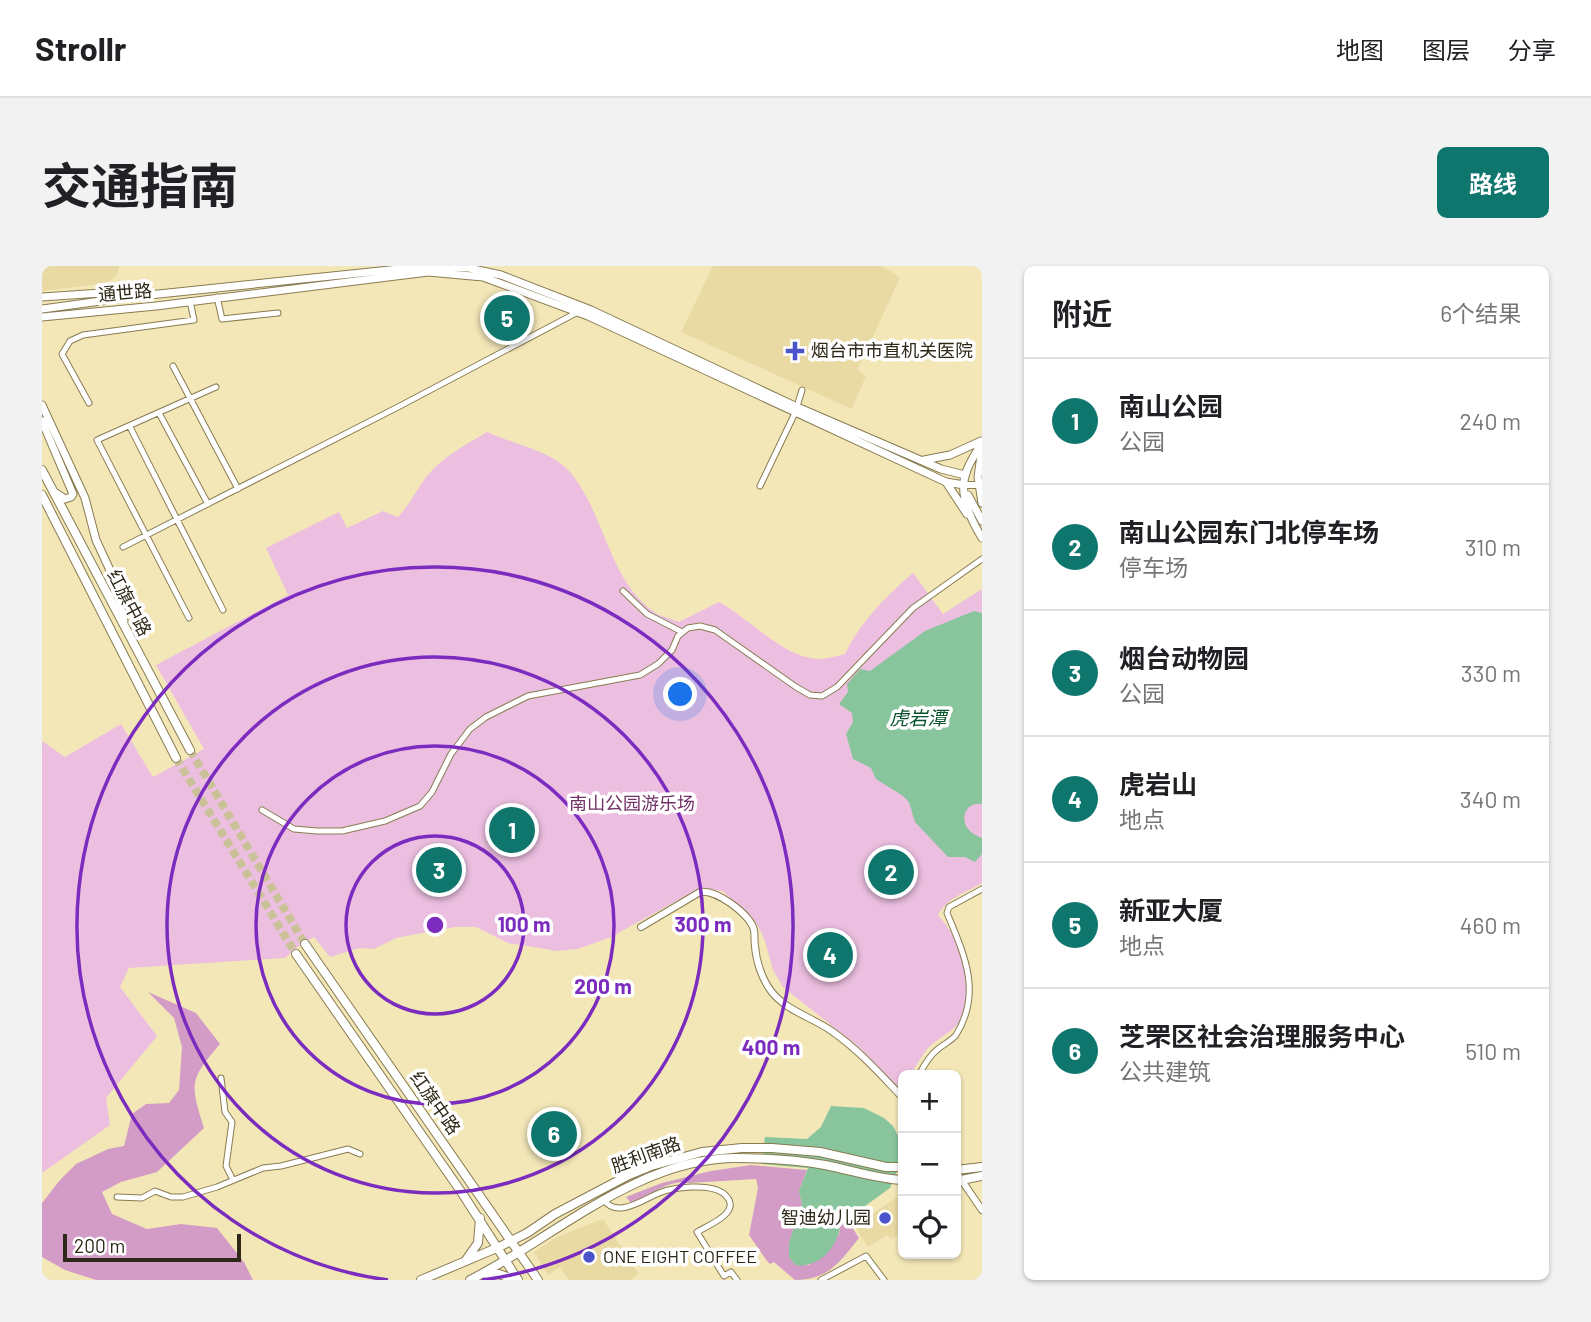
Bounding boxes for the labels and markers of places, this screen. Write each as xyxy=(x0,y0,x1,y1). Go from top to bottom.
pin: 5 xyxy=(484,292,530,344)
place label: 烟台市市直机关医院 xyxy=(811,339,973,361)
marker: 烟台市市直机关医院 xyxy=(785,341,805,361)
pin: 1 xyxy=(489,804,535,856)
pin: 3 xyxy=(416,844,462,896)
pin: 2 xyxy=(868,846,914,898)
centre of rings xyxy=(423,913,447,937)
pin: 4 xyxy=(807,929,853,981)
pin: 6 xyxy=(531,1108,577,1160)
place label: 智迪幼儿园 xyxy=(781,1206,871,1228)
marker: 智迪幼儿园 xyxy=(877,1210,893,1226)
place label: ONE EIGHT COFFEE xyxy=(603,1245,757,1267)
marker: ONE EIGHT COFFEE xyxy=(581,1249,597,1265)

